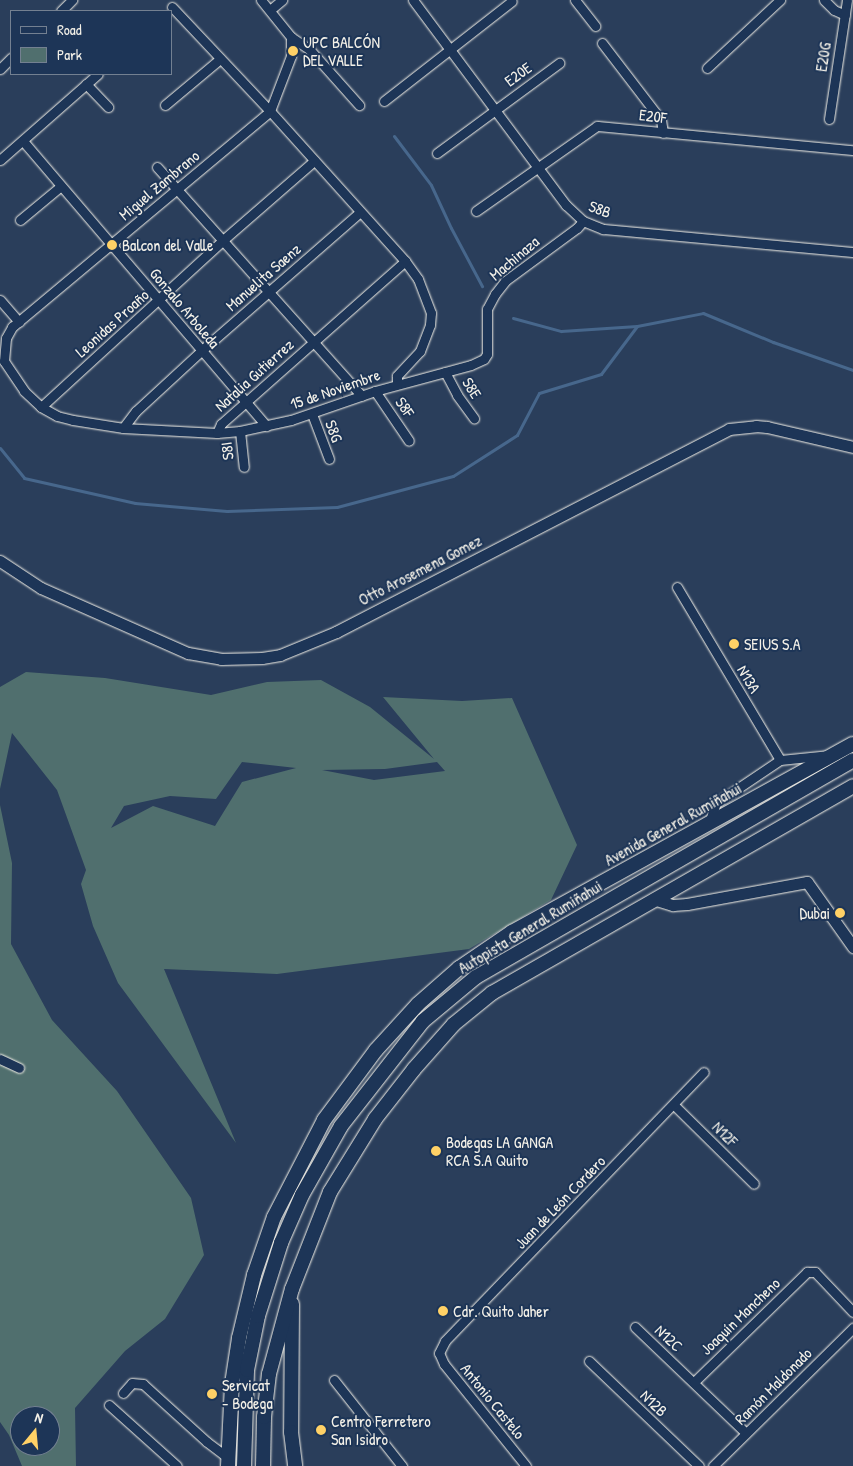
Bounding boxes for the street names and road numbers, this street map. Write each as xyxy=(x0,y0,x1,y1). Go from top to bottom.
street label: E20G xyxy=(811,41,835,73)
street label: E20E xyxy=(501,58,535,90)
street label: E20F xyxy=(638,105,668,127)
street label: Miguel Zambrano xyxy=(115,146,203,224)
street label: S8B xyxy=(586,196,614,222)
street label: Machinaza xyxy=(485,232,543,284)
street label: Manuelita Saenz xyxy=(222,239,304,315)
street label: Gonzalo Arboleda xyxy=(146,264,224,352)
street label: Leonidas Proaño xyxy=(71,285,153,361)
street label: Natalia Gutierrez xyxy=(211,335,297,415)
street label: 15 de Noviembre xyxy=(288,365,382,413)
street label: S8E xyxy=(458,374,486,402)
street label: S8F xyxy=(391,393,419,421)
street label: S8G xyxy=(321,417,347,445)
street label: S8I xyxy=(216,441,238,461)
street label: Otto Arosemena Gomez xyxy=(355,531,485,609)
street label: N13A xyxy=(733,661,765,697)
street label: Avenida General Rumiñahui xyxy=(601,778,745,870)
street label: Autopista General Rumiñahui xyxy=(455,876,605,978)
street label: N12F xyxy=(708,1117,742,1151)
street label: Juan de León Cordero xyxy=(511,1151,609,1253)
street label: Joaquín Mancheno xyxy=(696,1273,784,1359)
street label: N12C xyxy=(651,1321,687,1355)
street label: Ramón Maldonado xyxy=(731,1344,815,1428)
street label: Antonio Castelo xyxy=(457,1359,529,1443)
street label: N12B xyxy=(637,1386,671,1420)

